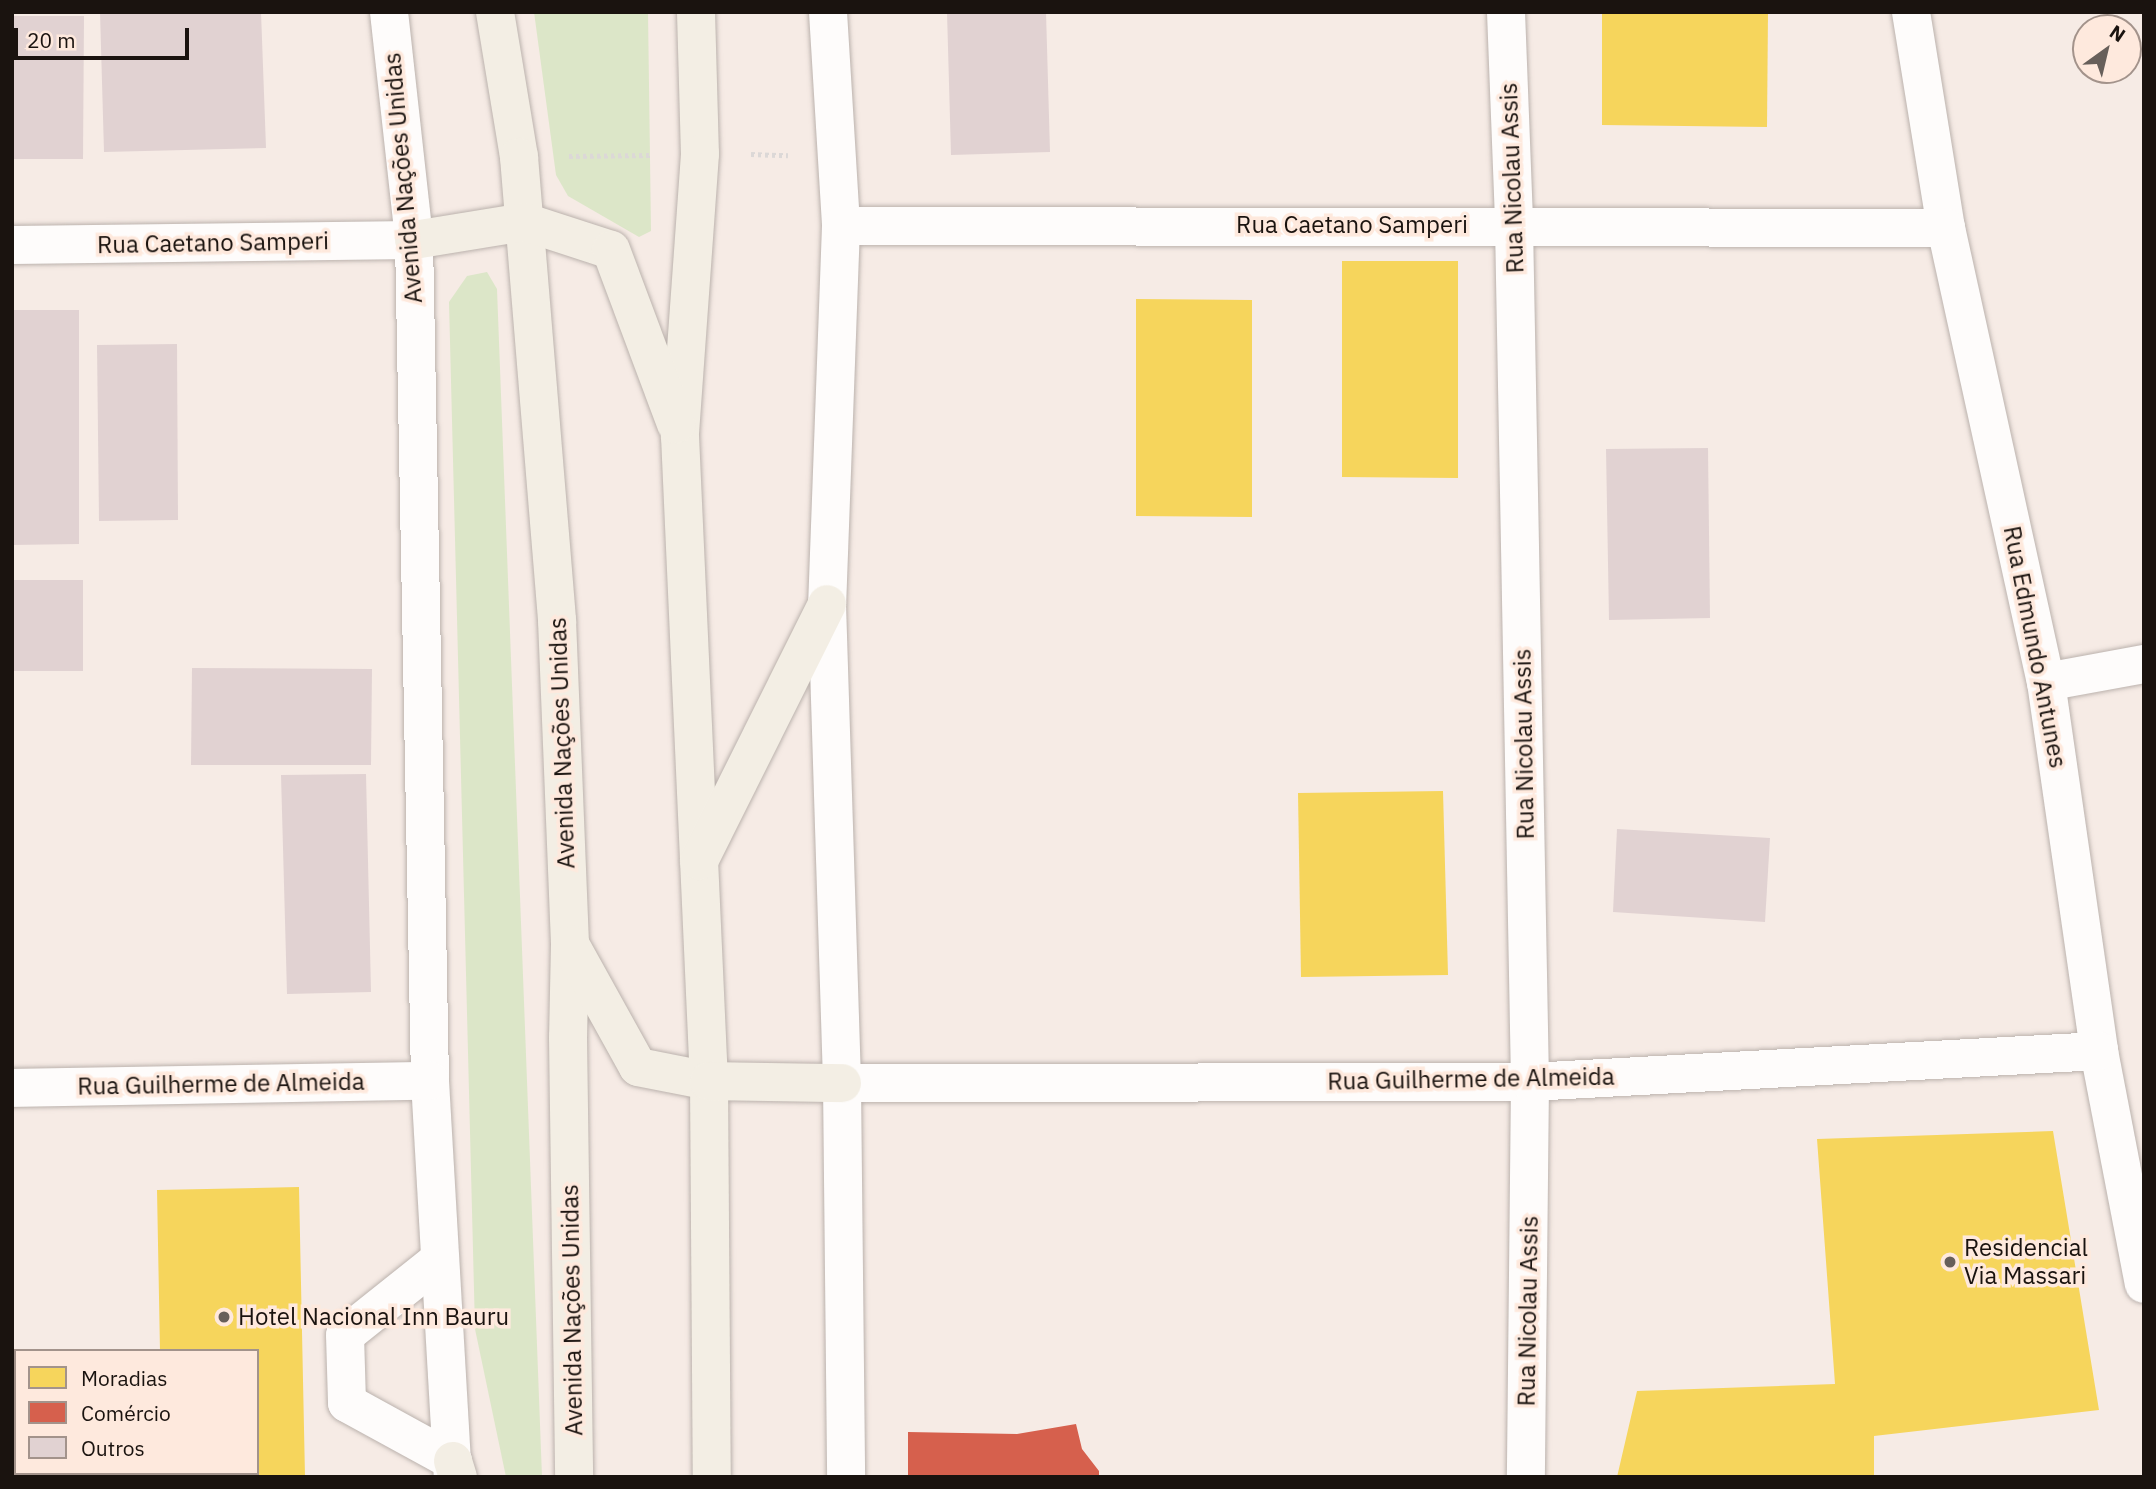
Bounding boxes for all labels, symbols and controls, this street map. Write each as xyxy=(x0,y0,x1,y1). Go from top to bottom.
scale bar xyxy=(18,14,192,58)
north arrow xyxy=(2072,14,2142,84)
text: N xyxy=(2105,19,2130,47)
text: 20 m xyxy=(27,26,76,54)
street label: Avenida Nações Unidas xyxy=(378,51,428,305)
street label: Rua Nicolau Assis xyxy=(1494,82,1530,274)
street label: Rua Caetano Samperi xyxy=(1236,211,1468,239)
street label: Rua Caetano Samperi xyxy=(97,227,329,259)
street label: Rua Edmundo Antunes xyxy=(1997,524,2073,770)
street label: Avenida Nações Unidas xyxy=(543,617,581,869)
street label: Rua Nicolau Assis xyxy=(1508,648,1540,840)
street label: Rua Guilherme de Almeida xyxy=(1327,1062,1615,1096)
street label: Rua Guilherme de Almeida xyxy=(77,1067,365,1101)
street label: Avenida Nações Unidas xyxy=(555,1184,589,1436)
street label: Rua Nicolau Assis xyxy=(1512,1215,1544,1407)
place label: Residencial Via Massari xyxy=(1964,1234,2088,1290)
marker: Residencial Via Massari xyxy=(1942,1254,1958,1270)
place label: Hotel Nacional Inn Bauru xyxy=(238,1303,509,1331)
marker: Hotel Nacional Inn Bauru xyxy=(216,1309,232,1325)
legend xyxy=(14,1349,259,1475)
text: Moradias xyxy=(81,1364,168,1392)
text: Comércio xyxy=(81,1399,171,1427)
text: Outros xyxy=(81,1434,145,1462)

